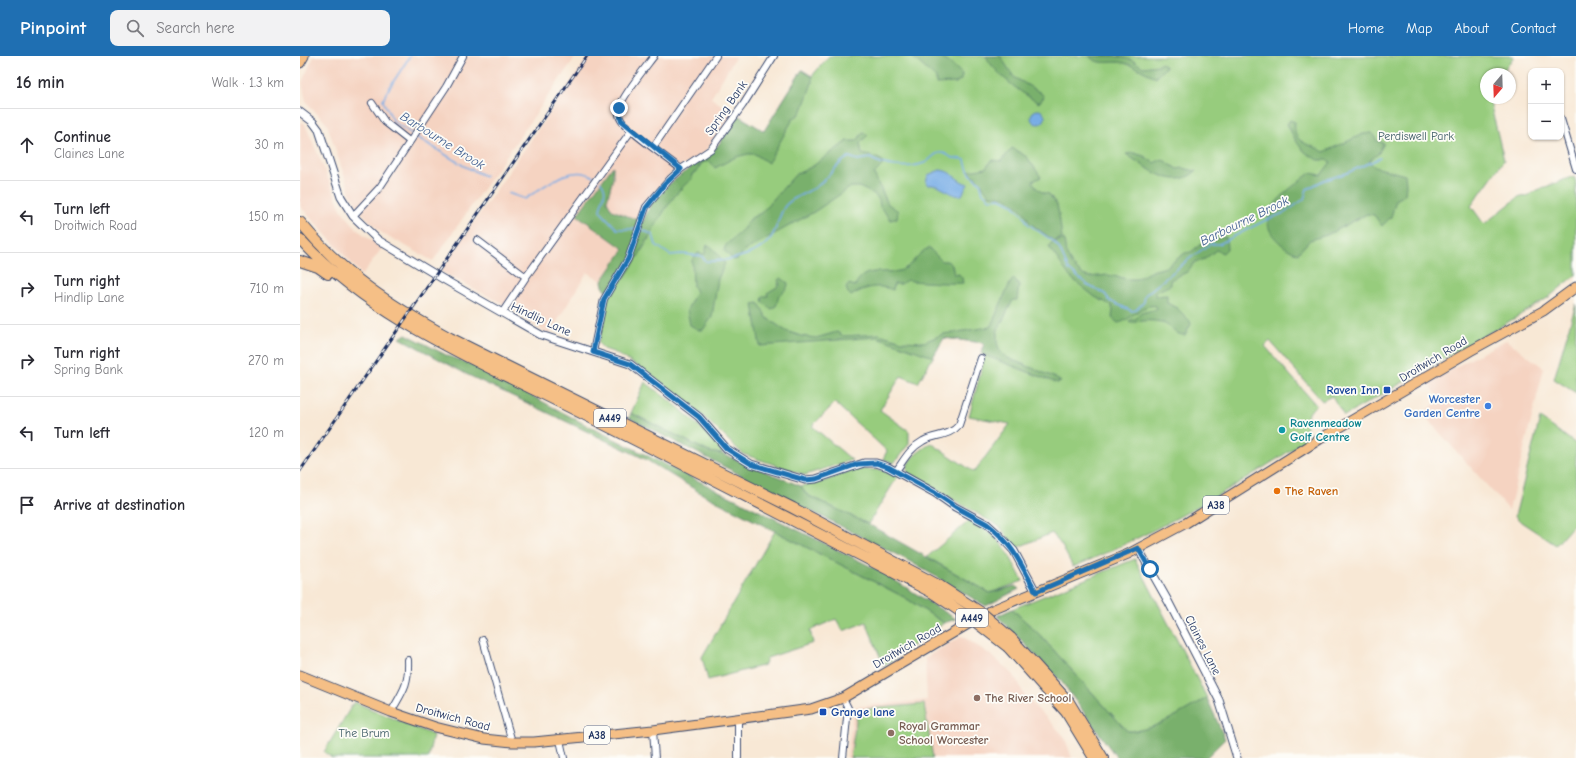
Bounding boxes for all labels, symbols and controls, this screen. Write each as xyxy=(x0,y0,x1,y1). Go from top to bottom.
search box xyxy=(110,10,390,46)
text: Pinpoint xyxy=(20,17,86,39)
icon: search xyxy=(124,17,146,39)
text: Search here xyxy=(156,19,234,37)
text: Home xyxy=(1348,20,1384,37)
text: Map xyxy=(1406,20,1432,37)
text: About xyxy=(1454,20,1489,37)
text: Contact xyxy=(1511,20,1556,37)
north arrow xyxy=(1480,68,1516,104)
map controls xyxy=(1528,68,1564,140)
button: + xyxy=(1528,68,1564,104)
text: 16 min xyxy=(16,73,65,92)
text: Walk · 1.3 km xyxy=(212,75,284,90)
street label: Spring Bank xyxy=(702,78,750,138)
route end xyxy=(610,99,628,117)
button: − xyxy=(1528,104,1564,140)
water label: Barbourne Brook xyxy=(398,108,488,173)
text: Continue xyxy=(54,128,111,146)
park label: Perdiswell Park xyxy=(1378,129,1454,143)
icon: ahead xyxy=(16,134,38,156)
text: 30 m xyxy=(254,137,284,152)
text: Claines Lane xyxy=(54,146,125,161)
water label: Barbourne Brook xyxy=(1197,192,1292,248)
text: Turn left xyxy=(54,200,110,218)
icon: left xyxy=(16,206,38,228)
text: 150 m xyxy=(249,209,284,224)
text: Droitwich Road xyxy=(54,218,137,233)
text: Turn right xyxy=(54,272,120,290)
icon: right xyxy=(16,278,38,300)
text: 710 m xyxy=(250,281,284,296)
text: Hindlip Lane xyxy=(54,290,124,305)
street label: Hindlip Lane xyxy=(509,299,573,339)
street label: Droitwich Road xyxy=(1397,333,1469,385)
text: Turn right xyxy=(54,344,120,362)
icon: right xyxy=(16,350,38,372)
text: 270 m xyxy=(248,353,284,368)
text: Spring Bank xyxy=(54,362,123,377)
place label: Raven Inn xyxy=(1326,383,1379,397)
marker: Raven Inn xyxy=(1382,385,1392,395)
place label: Worcester Garden Centre xyxy=(1404,392,1480,420)
marker: Worcester Garden Centre xyxy=(1483,401,1493,411)
road number: A449 xyxy=(594,409,626,427)
place label: Ravenmeadow Golf Centre xyxy=(1290,416,1362,444)
icon: left xyxy=(16,422,38,444)
text: Turn left xyxy=(54,424,110,442)
text: 120 m xyxy=(249,425,284,440)
marker: Ravenmeadow Golf Centre xyxy=(1277,425,1287,435)
place label: The Raven xyxy=(1285,484,1338,498)
marker: The Raven xyxy=(1272,486,1282,496)
icon: arrive xyxy=(16,494,38,516)
text: Arrive at destination xyxy=(54,496,185,514)
road number: A38 xyxy=(1203,496,1229,514)
route start xyxy=(1141,560,1159,578)
road number: A449 xyxy=(956,609,988,627)
street label: Claines Lane xyxy=(1182,613,1224,677)
street label: Droitwich Road xyxy=(870,621,944,671)
place label: The River School xyxy=(985,691,1071,705)
marker: The River School xyxy=(972,693,982,703)
street label: Droitwich Road xyxy=(414,700,492,734)
place label: Grange lane xyxy=(831,705,895,719)
marker: Grange lane xyxy=(818,707,828,717)
place label: Royal Grammar School Worcester xyxy=(899,719,989,747)
park label: The Brum xyxy=(339,726,390,740)
road number: A38 xyxy=(584,726,610,744)
marker: Royal Grammar School Worcester xyxy=(886,728,896,738)

